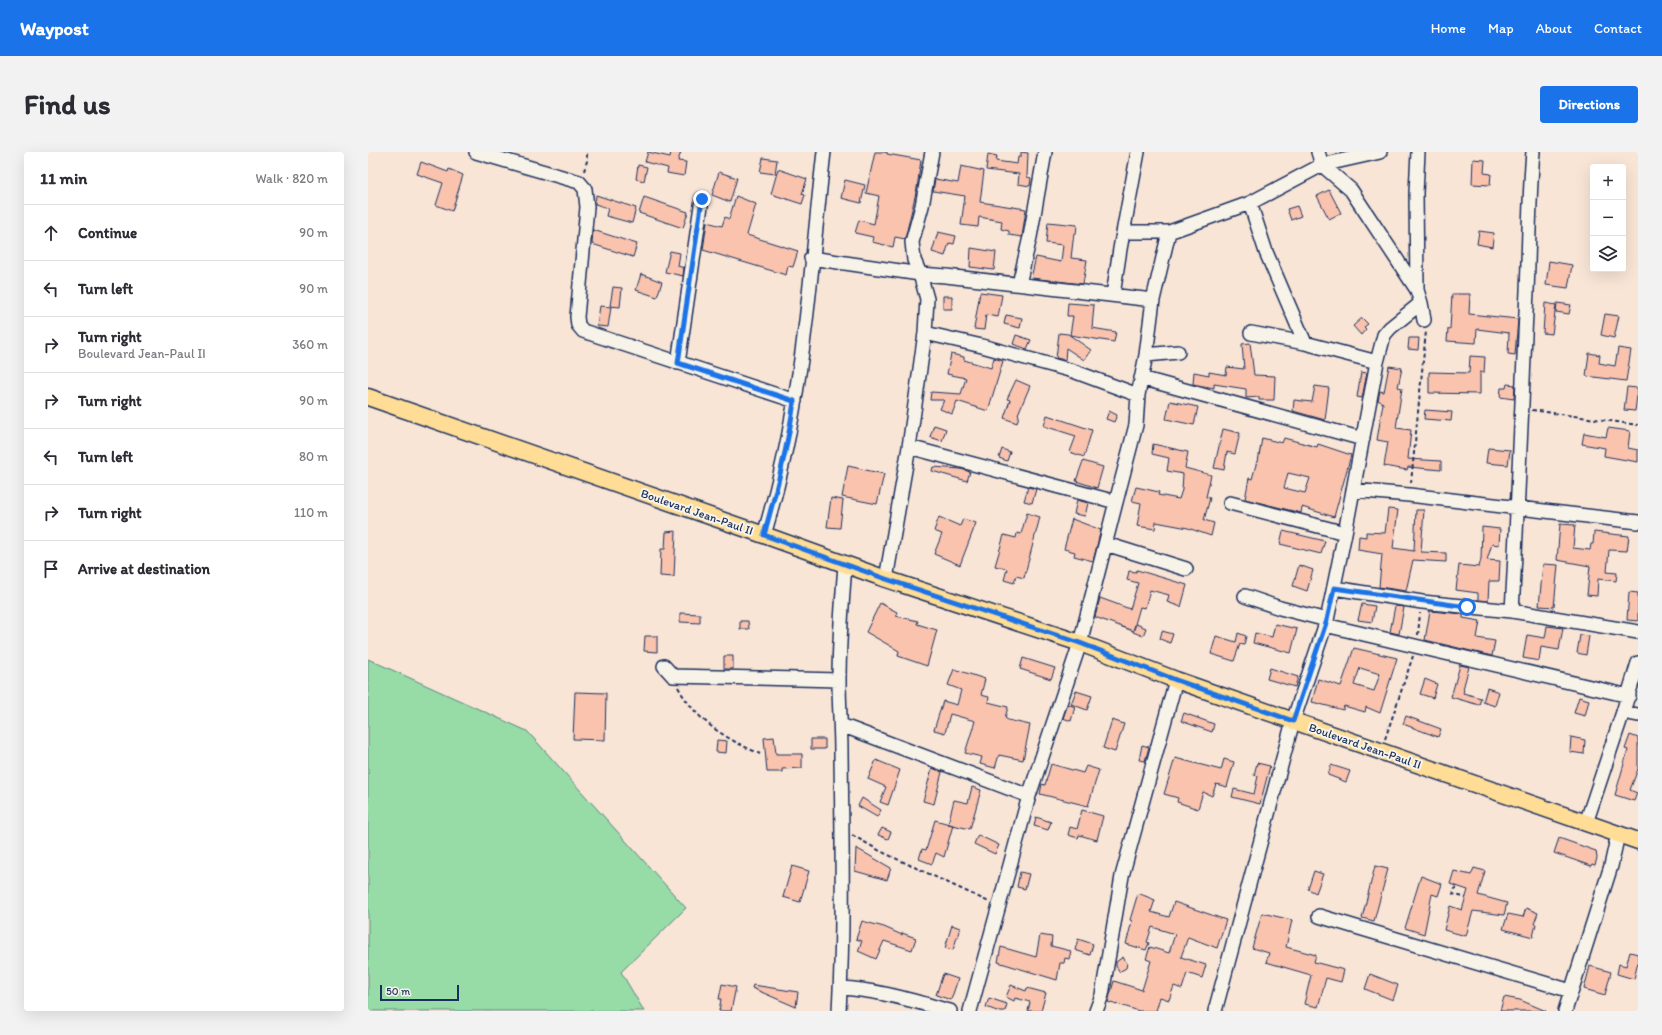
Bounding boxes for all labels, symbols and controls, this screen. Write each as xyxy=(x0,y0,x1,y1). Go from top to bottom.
text: Waypost xyxy=(20,17,89,40)
text: Home xyxy=(1431,20,1466,37)
text: Map xyxy=(1488,20,1514,37)
text: About xyxy=(1536,20,1572,37)
text: Contact xyxy=(1594,20,1642,37)
button: Directions xyxy=(1540,86,1638,123)
text: Find us xyxy=(24,87,111,121)
map controls xyxy=(1590,164,1626,272)
button: + xyxy=(1590,164,1626,200)
text: 11 min xyxy=(40,168,87,188)
text: Walk · 820 m xyxy=(255,171,328,186)
route end xyxy=(693,190,711,208)
button: − xyxy=(1590,200,1626,236)
icon: ahead xyxy=(40,222,62,244)
text: Continue xyxy=(78,224,137,242)
text: 90 m xyxy=(299,225,328,240)
button: layers xyxy=(1590,236,1626,272)
icon: left xyxy=(40,278,62,300)
text: Turn left xyxy=(78,280,133,298)
text: 90 m xyxy=(299,281,328,296)
text: Turn right xyxy=(78,328,142,346)
icon: right xyxy=(40,334,62,356)
text: 360 m xyxy=(292,337,328,352)
text: Boulevard Jean-Paul II xyxy=(78,346,206,361)
icon: right xyxy=(40,390,62,412)
text: Turn right xyxy=(78,392,142,410)
text: 90 m xyxy=(299,393,328,408)
icon: left xyxy=(40,446,62,468)
text: Turn left xyxy=(78,448,133,466)
text: 80 m xyxy=(299,449,328,464)
street label: Boulevard Jean-Paul II xyxy=(639,486,755,538)
icon: right xyxy=(40,502,62,524)
text: Turn right xyxy=(78,504,142,522)
text: 110 m xyxy=(294,505,328,520)
icon: arrive xyxy=(40,558,62,580)
text: Arrive at destination xyxy=(78,560,210,578)
route start xyxy=(1458,598,1476,616)
street label: Boulevard Jean-Paul II xyxy=(1307,720,1423,772)
scale bar xyxy=(380,983,459,1002)
text: 50 m xyxy=(386,985,410,998)

